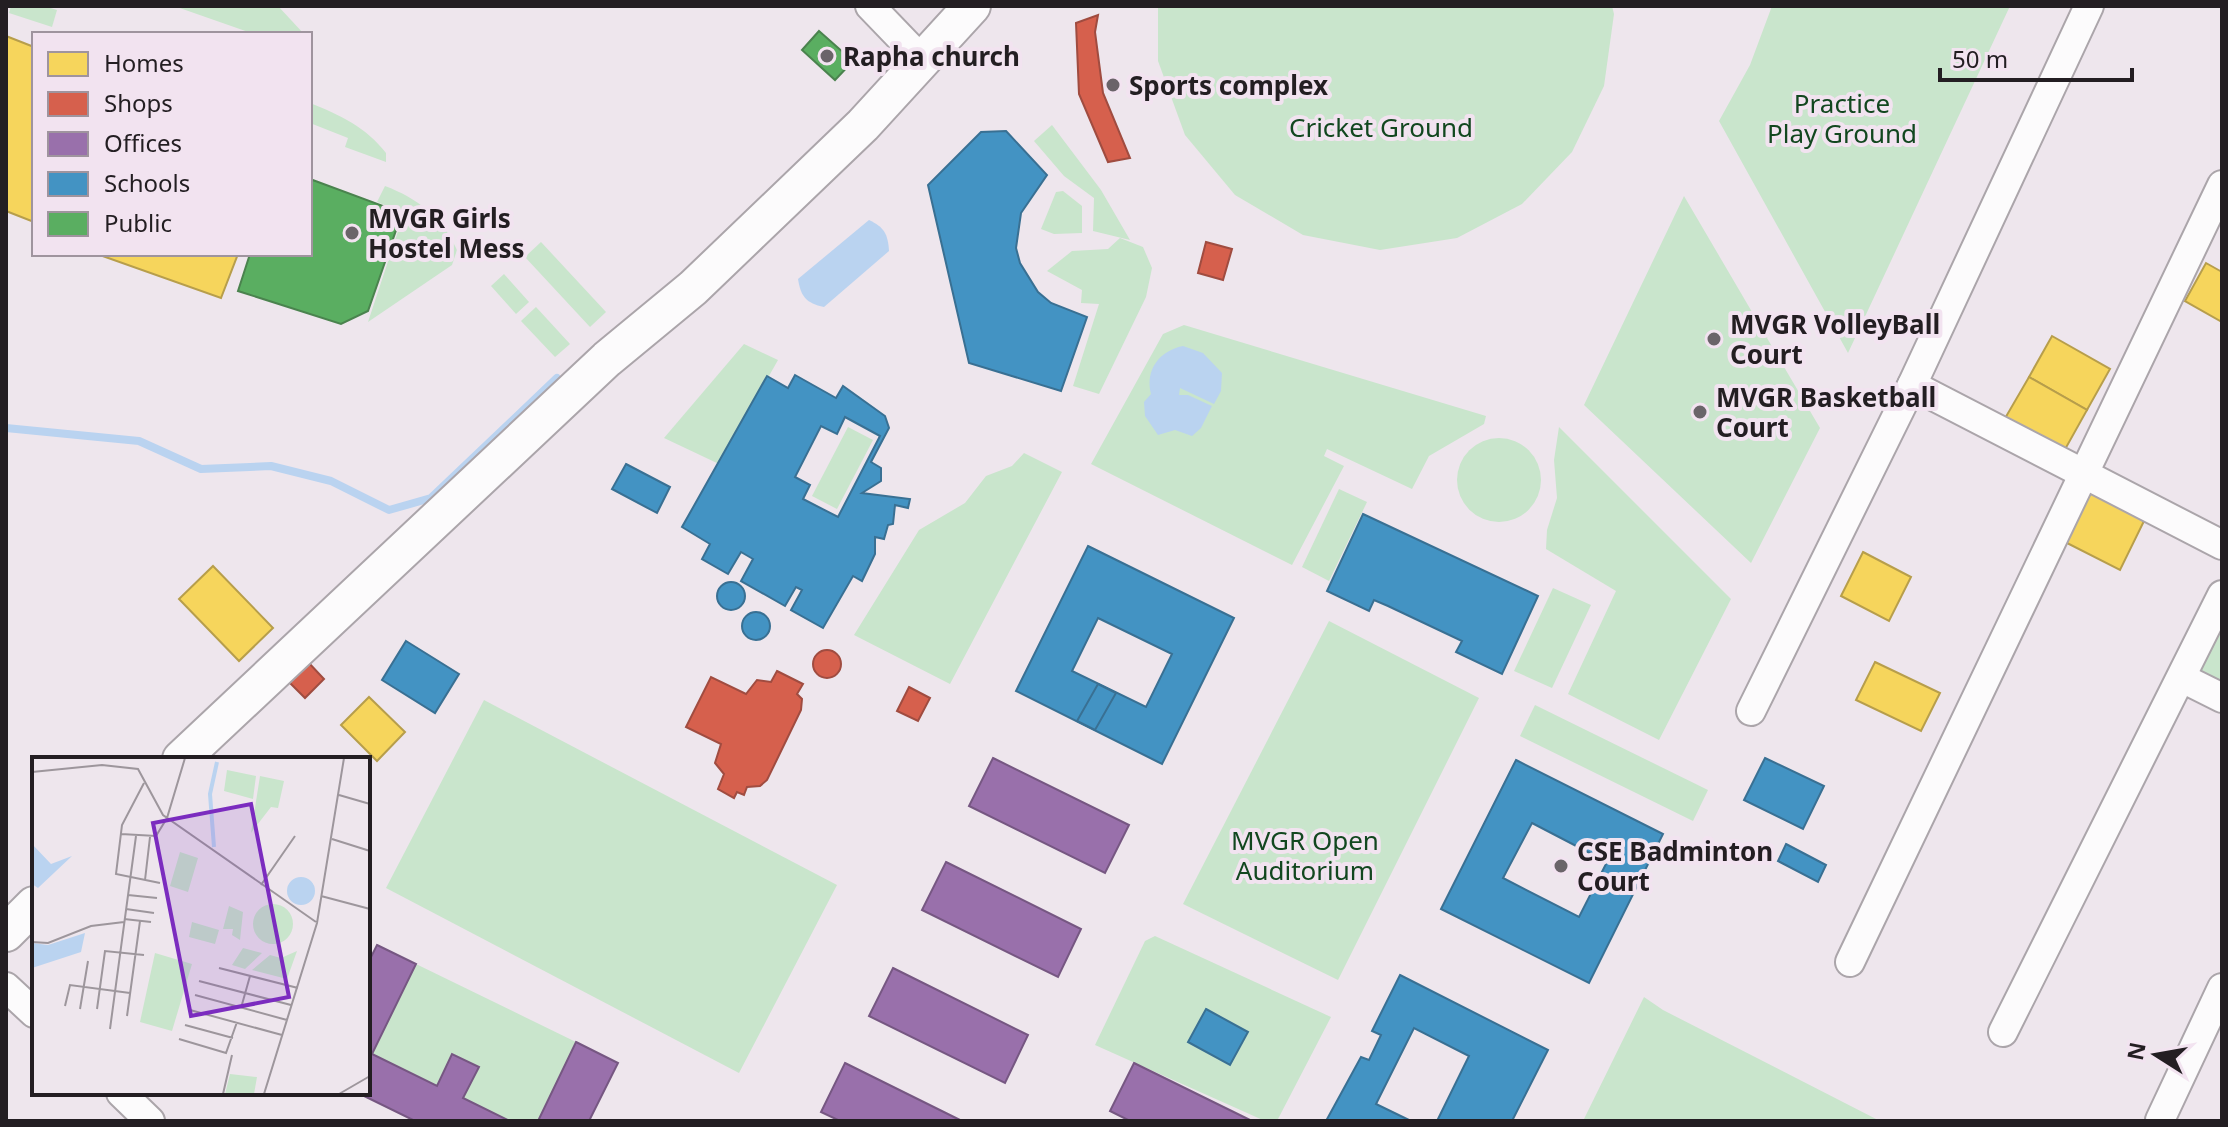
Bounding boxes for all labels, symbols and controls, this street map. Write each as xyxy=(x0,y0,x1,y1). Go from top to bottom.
legend xyxy=(32,32,312,256)
scale bar xyxy=(1940,32,2132,82)
place label: Rapha church xyxy=(843,38,1020,74)
text: 50 m xyxy=(1952,42,2008,75)
text: Homes xyxy=(104,46,184,79)
marker: Rapha church xyxy=(818,47,836,65)
place label: Sports complex xyxy=(1129,67,1328,103)
marker: Sports complex xyxy=(1104,76,1122,94)
park label: Practice Play Ground xyxy=(1767,85,1917,151)
text: Shops xyxy=(104,86,173,119)
park label: Cricket Ground xyxy=(1289,109,1473,145)
text: Offices xyxy=(104,126,182,159)
text: Schools xyxy=(104,166,190,199)
place label: MVGR Girls Hostel Mess xyxy=(368,200,525,266)
text: Public xyxy=(104,206,172,239)
marker: MVGR Girls Hostel Mess xyxy=(343,224,361,242)
place label: MVGR VolleyBall Court xyxy=(1730,306,1940,372)
marker: MVGR VolleyBall Court xyxy=(1705,330,1723,348)
place label: MVGR Basketball Court xyxy=(1716,379,1936,445)
marker: MVGR Basketball Court xyxy=(1691,403,1709,421)
inset map xyxy=(32,757,370,1095)
park label: MVGR Open Auditorium xyxy=(1231,822,1379,888)
place label: CSE Badminton Court xyxy=(1577,833,1773,899)
marker: CSE Badminton Court xyxy=(1552,857,1570,875)
north arrow xyxy=(2116,1015,2196,1095)
text: N xyxy=(2119,1039,2152,1063)

